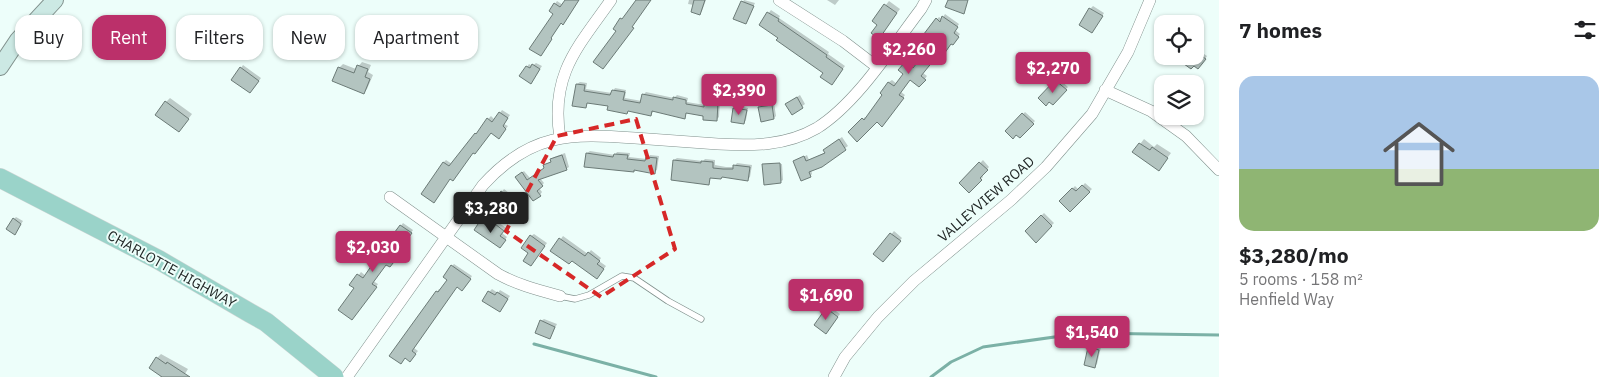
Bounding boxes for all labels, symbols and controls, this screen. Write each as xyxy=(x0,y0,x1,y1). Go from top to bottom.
chip: Buy xyxy=(15,15,82,60)
chip: Rent xyxy=(92,15,166,60)
chip: Filters xyxy=(176,15,263,60)
chip: New xyxy=(273,15,345,60)
chip: Apartment xyxy=(355,15,478,60)
map controls xyxy=(1154,15,1204,125)
button: locate xyxy=(1154,15,1204,65)
text: 7 homes xyxy=(1239,16,1322,44)
icon: filters xyxy=(1571,16,1599,44)
pin: $2,260 xyxy=(868,32,950,75)
text: $2,260 xyxy=(883,39,935,59)
pin: $2,270 xyxy=(1012,52,1094,94)
text: $2,270 xyxy=(1027,58,1079,78)
pin: $2,390 xyxy=(698,74,780,116)
button: layers xyxy=(1154,75,1204,125)
text: $2,390 xyxy=(713,80,765,100)
icon: home xyxy=(1374,109,1464,199)
street label: VALLEYVIEW ROAD xyxy=(934,152,1038,246)
pin: $3,280 xyxy=(450,192,532,234)
text: $3,280 xyxy=(465,198,517,218)
street label: CHARLOTTE HIGHWAY xyxy=(104,226,240,312)
pin: $2,030 xyxy=(332,230,414,273)
text: $2,030 xyxy=(347,237,399,257)
text: $3,280/mo xyxy=(1239,241,1349,269)
text: 5 rooms · 158 m² xyxy=(1239,269,1363,289)
pin: $1,690 xyxy=(785,278,867,321)
text: $1,690 xyxy=(800,285,852,305)
text: Henfield Way xyxy=(1239,289,1334,309)
pin: $1,540 xyxy=(1051,316,1133,358)
text: $1,540 xyxy=(1066,322,1118,342)

